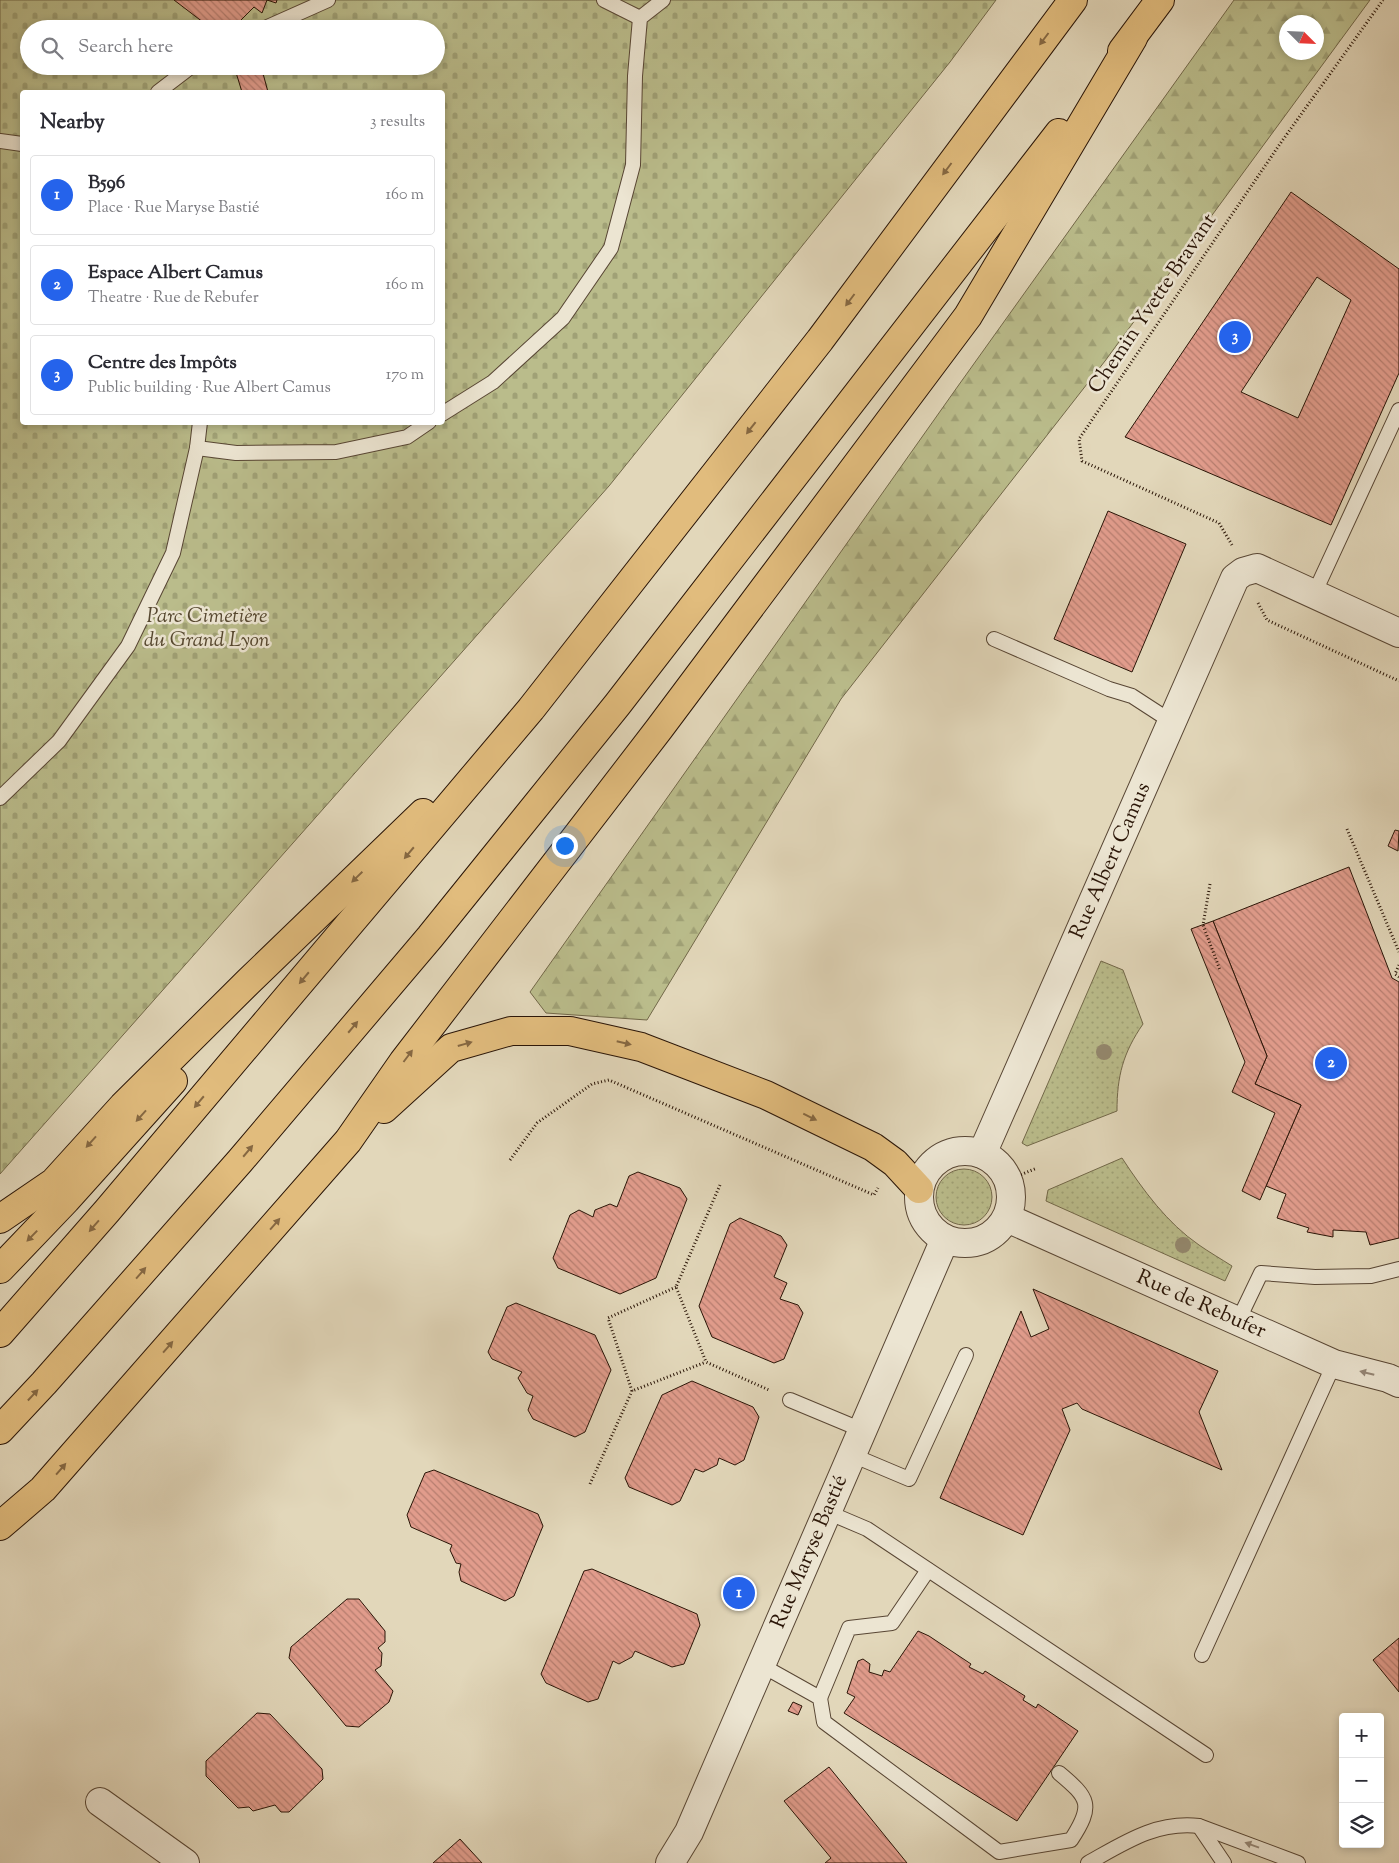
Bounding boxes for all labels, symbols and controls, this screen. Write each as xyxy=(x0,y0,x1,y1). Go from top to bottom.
north arrow xyxy=(1279,15,1324,60)
search box xyxy=(20,20,445,75)
one-way arrow xyxy=(1039,32,1049,46)
icon: search xyxy=(38,34,66,62)
text: Search here xyxy=(78,34,173,61)
text: Nearby xyxy=(40,108,105,138)
text: 3 results xyxy=(370,111,425,134)
one-way arrow xyxy=(942,162,952,176)
text: B596 xyxy=(88,170,125,197)
text: 1 xyxy=(54,184,60,207)
text: 160 m xyxy=(386,184,424,207)
text: Place · Rue Maryse Bastié xyxy=(88,197,259,220)
street label: Chemin Yvette Bravant xyxy=(1081,208,1225,400)
text: Espace Albert Camus xyxy=(88,260,263,287)
text: 2 xyxy=(53,274,61,297)
text: 160 m xyxy=(386,274,424,297)
text: Theatre · Rue de Rebufer xyxy=(88,287,259,310)
one-way arrow xyxy=(845,293,855,307)
pin: 3 xyxy=(1219,318,1251,356)
text: Centre des Impôts xyxy=(88,350,237,377)
text: 3 xyxy=(54,364,60,387)
text: 170 m xyxy=(386,364,424,387)
text: Public building · Rue Albert Camus xyxy=(88,377,331,400)
one-way arrow xyxy=(745,421,756,434)
park label: Parc Cimetière du Grand Lyon xyxy=(144,602,270,656)
street label: Rue Albert Camus xyxy=(1063,778,1159,944)
your location xyxy=(552,833,578,859)
one-way arrow xyxy=(403,847,415,859)
one-way arrow xyxy=(351,871,363,883)
one-way arrow xyxy=(299,971,310,984)
one-way arrow xyxy=(348,1021,359,1034)
one-way arrow xyxy=(457,1039,472,1047)
one-way arrow xyxy=(616,1039,631,1047)
pin: 2 xyxy=(1315,1044,1347,1082)
one-way arrow xyxy=(403,1049,413,1063)
one-way arrow xyxy=(194,1095,205,1108)
one-way arrow xyxy=(135,1110,147,1122)
one-way arrow xyxy=(803,1113,817,1121)
one-way arrow xyxy=(85,1135,97,1147)
one-way arrow xyxy=(242,1145,253,1157)
one-way arrow xyxy=(89,1219,100,1232)
one-way arrow xyxy=(269,1219,281,1231)
one-way arrow xyxy=(26,1230,38,1242)
street label: Rue de Rebufer xyxy=(1131,1263,1271,1347)
one-way arrow xyxy=(135,1268,147,1280)
one-way arrow xyxy=(162,1340,173,1353)
one-way arrow xyxy=(1359,1369,1374,1377)
one-way arrow xyxy=(27,1389,39,1401)
one-way arrow xyxy=(55,1462,66,1475)
street label: Rue Maryse Bastié xyxy=(764,1470,856,1634)
pin: 1 xyxy=(723,1574,755,1612)
map controls xyxy=(1339,1713,1384,1848)
button: + xyxy=(1339,1713,1384,1758)
button: − xyxy=(1339,1758,1384,1803)
button: layers xyxy=(1339,1803,1384,1848)
one-way arrow xyxy=(1245,1841,1260,1848)

